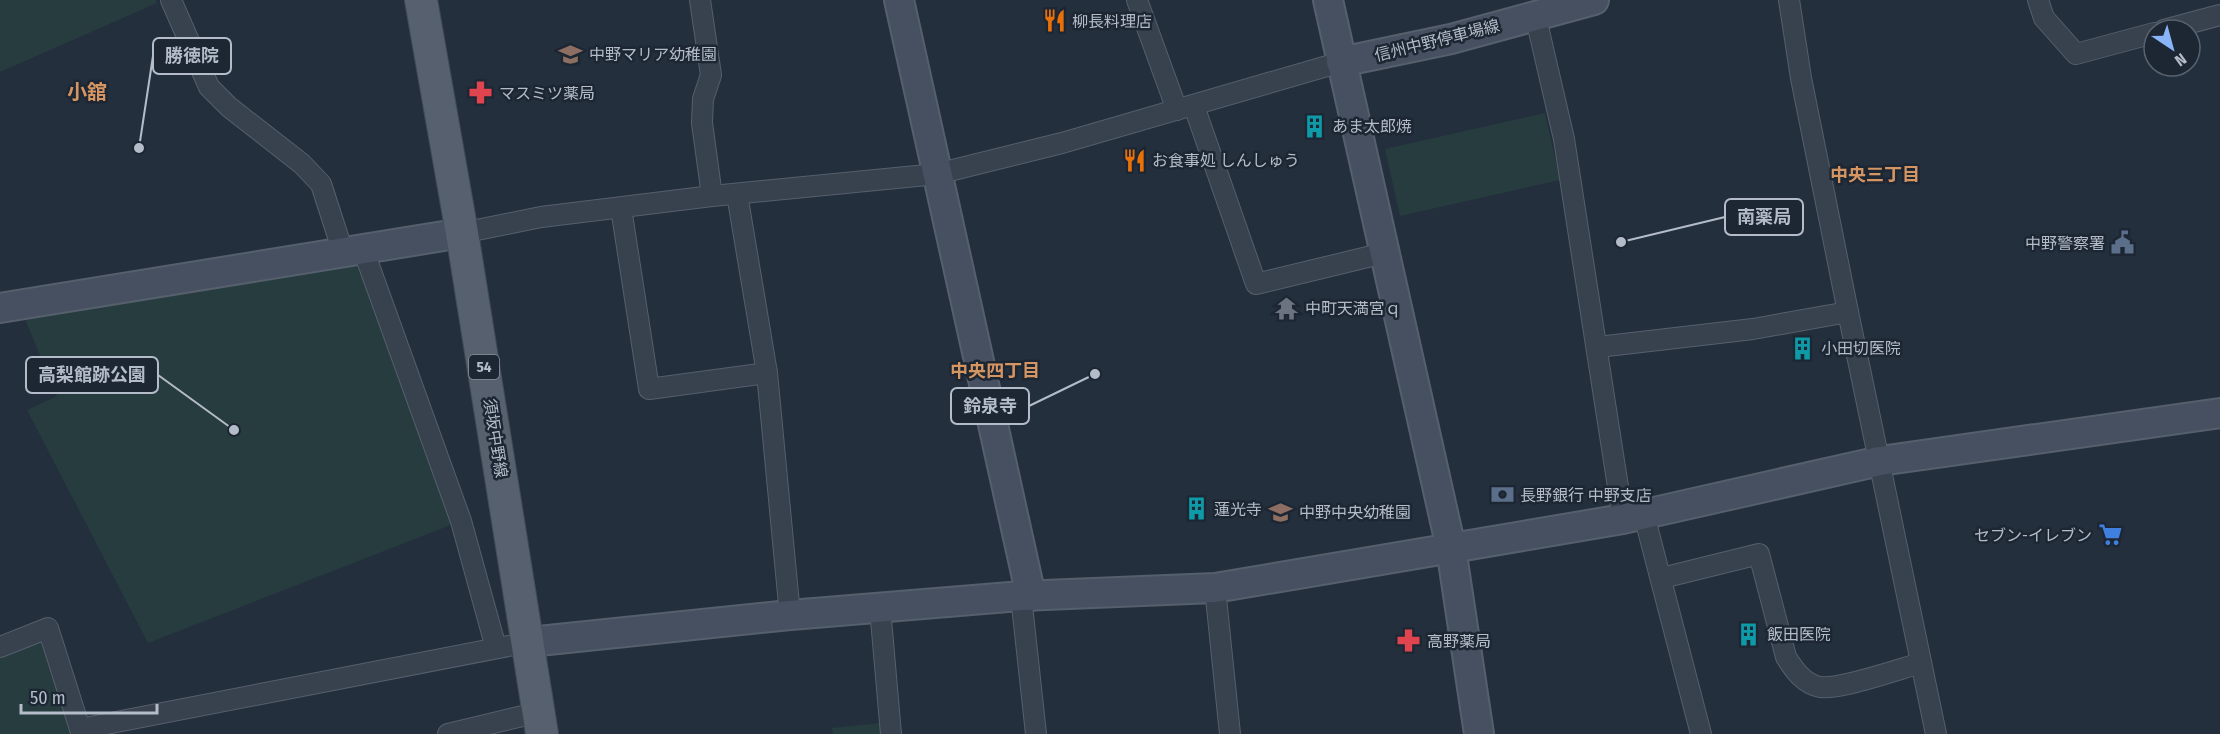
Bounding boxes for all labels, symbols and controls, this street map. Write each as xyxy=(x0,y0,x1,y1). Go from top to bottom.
restaurant icon: 柳長料理店 xyxy=(1041,8,1067,34)
place label: 柳長料理店 xyxy=(1072,12,1152,31)
street label: 信州中野停車場線 xyxy=(1373,16,1502,65)
north arrow xyxy=(2142,18,2202,78)
callout: 勝徳院 xyxy=(153,38,231,74)
school or university icon: 中野マリア幼稚園 xyxy=(558,41,584,67)
text: 勝徳院 xyxy=(165,45,219,67)
place label: 中野マリア幼稚園 xyxy=(589,45,717,64)
text: N xyxy=(2171,49,2190,70)
district label: 小舘 xyxy=(67,80,107,104)
pharmacy icon: マスミツ薬局 xyxy=(468,80,494,106)
place label: マスミツ薬局 xyxy=(499,84,595,103)
building icon: あま太郎焼 xyxy=(1301,113,1327,139)
place label: あま太郎焼 xyxy=(1332,117,1412,136)
restaurant icon: お食事処 しんしゅう xyxy=(1121,147,1147,173)
place label: お食事処 しんしゅう xyxy=(1152,151,1300,170)
district label: 中央三丁目 xyxy=(1830,164,1920,186)
callout: 南薬局 xyxy=(1725,199,1803,235)
text: 南薬局 xyxy=(1737,206,1791,228)
public building icon: 中野警察署 xyxy=(2110,230,2136,256)
place label: 中野警察署 xyxy=(2025,234,2105,253)
temple icon: 中町天満宮ｑ xyxy=(1274,295,1300,321)
place label: 中町天満宮ｑ xyxy=(1305,299,1401,318)
building icon: 小田切医院 xyxy=(1790,335,1816,361)
place label: 小田切医院 xyxy=(1821,339,1901,358)
road number: 54 xyxy=(469,355,499,379)
callout: 高梨館跡公園 xyxy=(26,357,158,393)
district label: 中央四丁目 xyxy=(950,360,1040,382)
text: 高梨館跡公園 xyxy=(38,364,146,386)
callout: 鈴泉寺 xyxy=(951,388,1029,424)
text: 鈴泉寺 xyxy=(963,395,1017,417)
street label: 須坂中野線 xyxy=(480,397,511,479)
bank icon: 長野銀行 中野支店 xyxy=(1489,482,1515,508)
place label: 長野銀行 中野支店 xyxy=(1520,486,1652,505)
building icon: 蓮光寺 xyxy=(1183,496,1209,522)
school or university icon: 中野中央幼稚園 xyxy=(1268,499,1294,525)
place label: 蓮光寺 xyxy=(1214,500,1262,519)
place label: 中野中央幼稚園 xyxy=(1299,503,1411,522)
supermarket icon: セブン-イレブン xyxy=(2097,522,2123,548)
place label: セブン-イレブン xyxy=(1974,526,2092,545)
building icon: 飯田医院 xyxy=(1736,621,1762,647)
place label: 飯田医院 xyxy=(1767,625,1831,644)
pharmacy icon: 高野薬局 xyxy=(1396,628,1422,654)
place label: 高野薬局 xyxy=(1427,632,1491,651)
scale bar xyxy=(21,677,158,715)
text: 50 m xyxy=(30,687,66,709)

